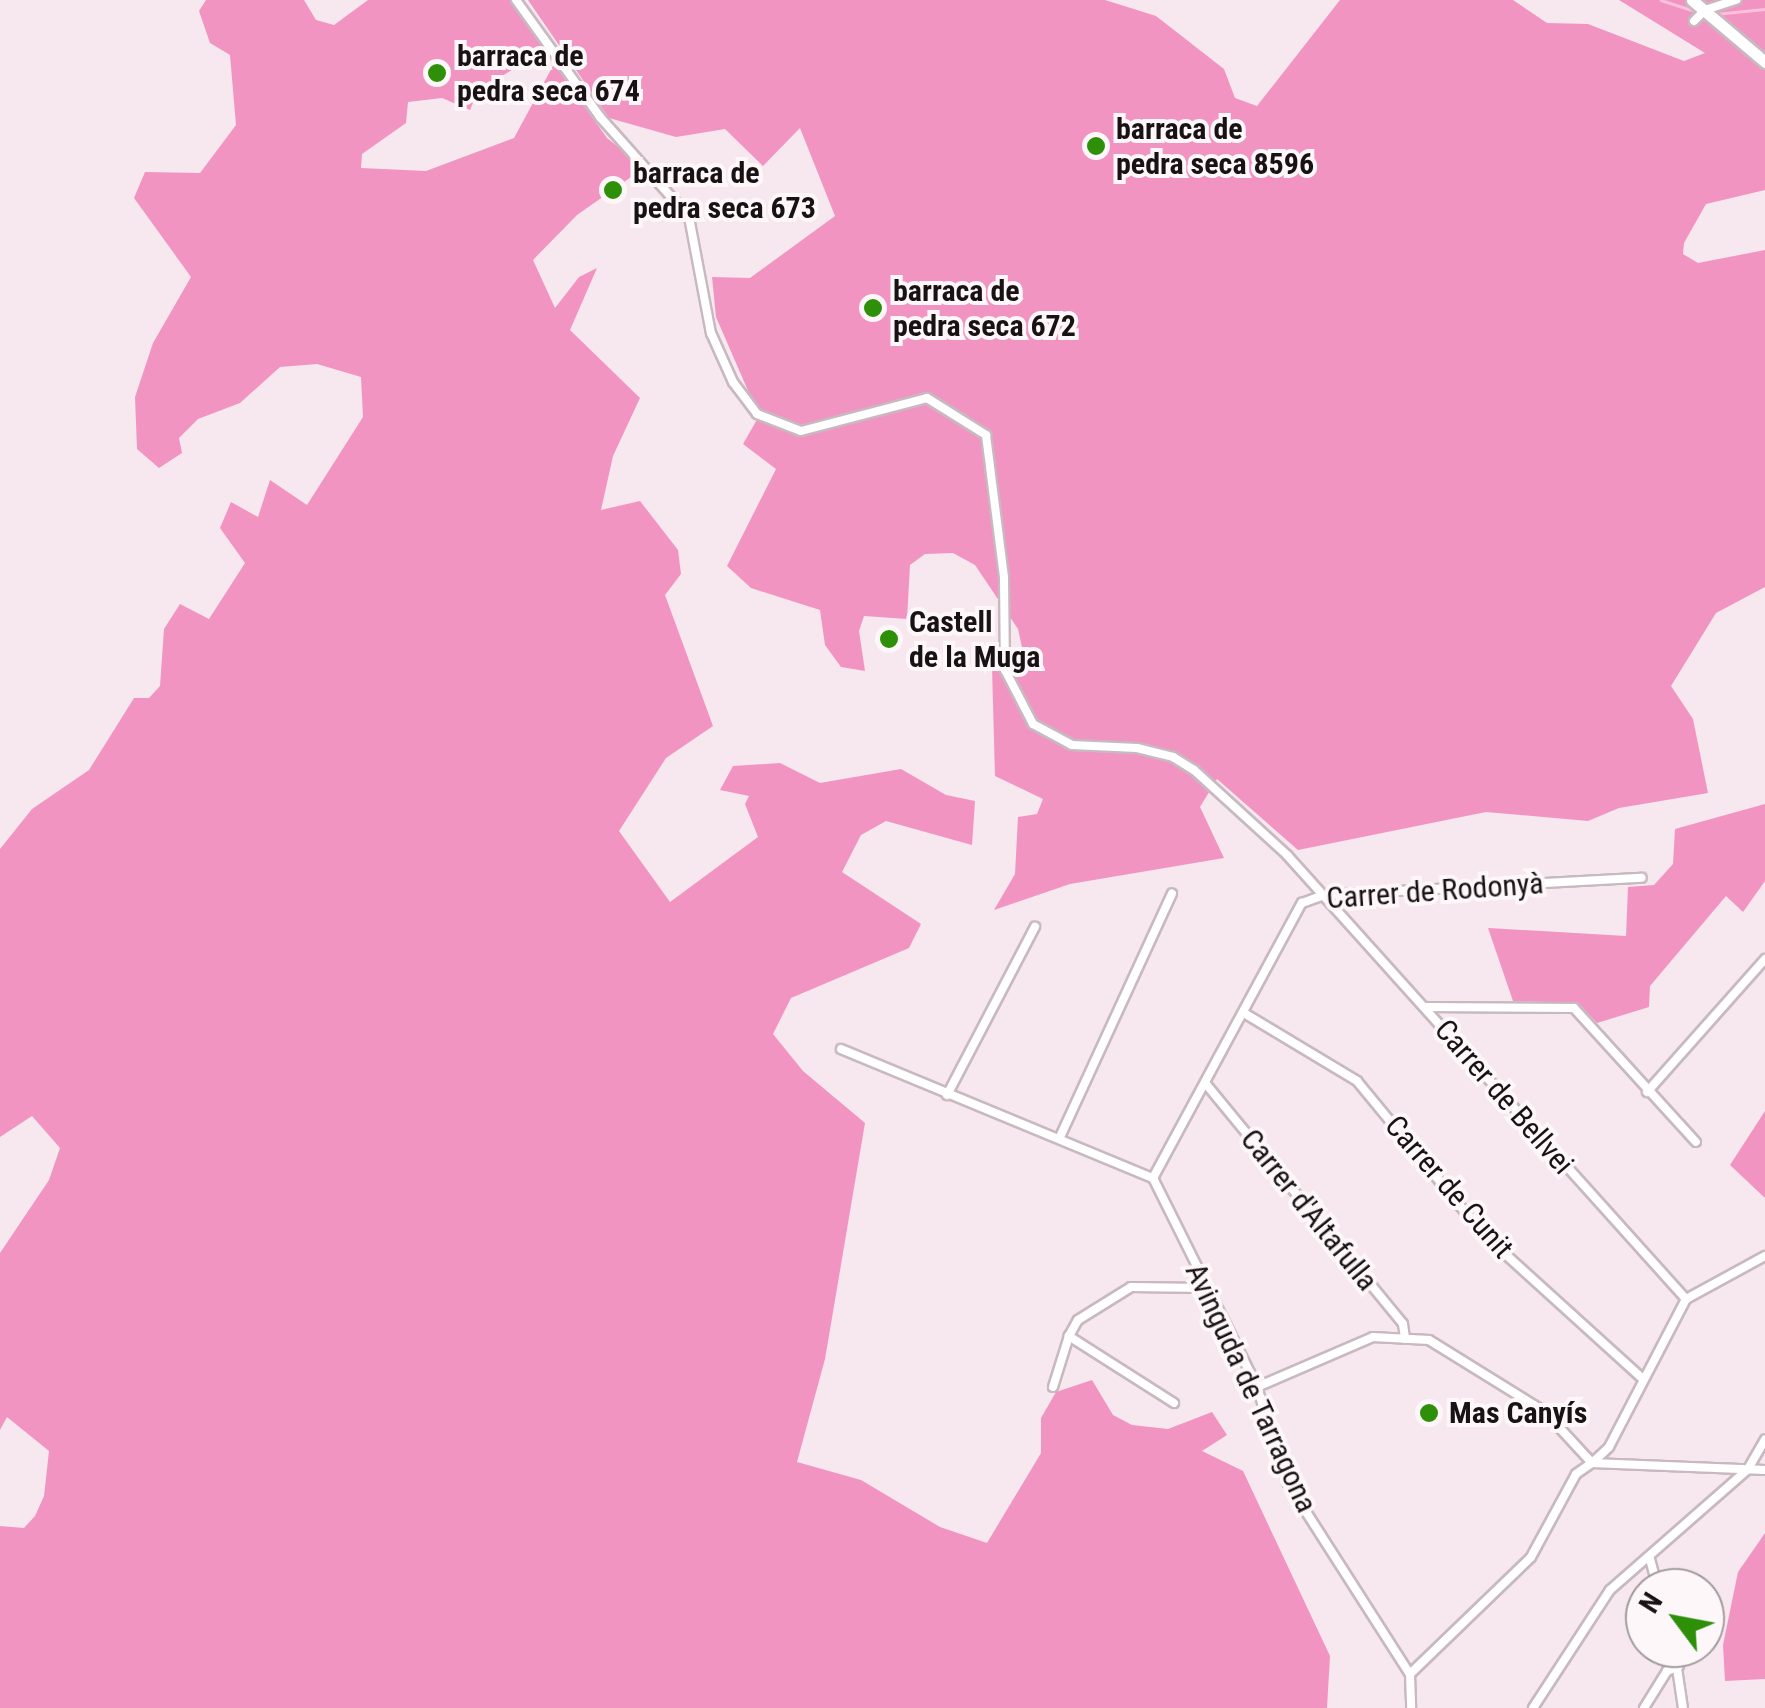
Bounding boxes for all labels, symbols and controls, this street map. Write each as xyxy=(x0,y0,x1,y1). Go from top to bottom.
place label: barraca de pedra seca 674 xyxy=(457,38,640,108)
marker: barraca de pedra seca 674 xyxy=(426,62,448,84)
place label: barraca de pedra seca 8596 xyxy=(1116,111,1314,182)
marker: barraca de pedra seca 8596 xyxy=(1085,135,1107,157)
place label: barraca de pedra seca 673 xyxy=(633,155,816,226)
marker: barraca de pedra seca 673 xyxy=(602,179,624,201)
place label: barraca de pedra seca 672 xyxy=(893,273,1076,344)
marker: barraca de pedra seca 672 xyxy=(862,297,884,319)
place label: Castell de la Muga xyxy=(909,604,1040,674)
marker: Castell de la Muga xyxy=(878,628,900,650)
street label: Carrer de Rodonyà xyxy=(1325,865,1545,917)
street label: Carrer de Bellvei xyxy=(1427,1012,1581,1182)
street label: Carrer de Cunit xyxy=(1377,1108,1521,1266)
street label: Carrer d'Altafulla xyxy=(1233,1122,1385,1298)
street label: Avinguda de Tarragona xyxy=(1177,1257,1325,1519)
place label: Mas Canyís xyxy=(1449,1395,1587,1431)
marker: Mas Canyís xyxy=(1418,1402,1440,1424)
north arrow xyxy=(1625,1568,1725,1668)
text: N xyxy=(1632,1587,1669,1619)

